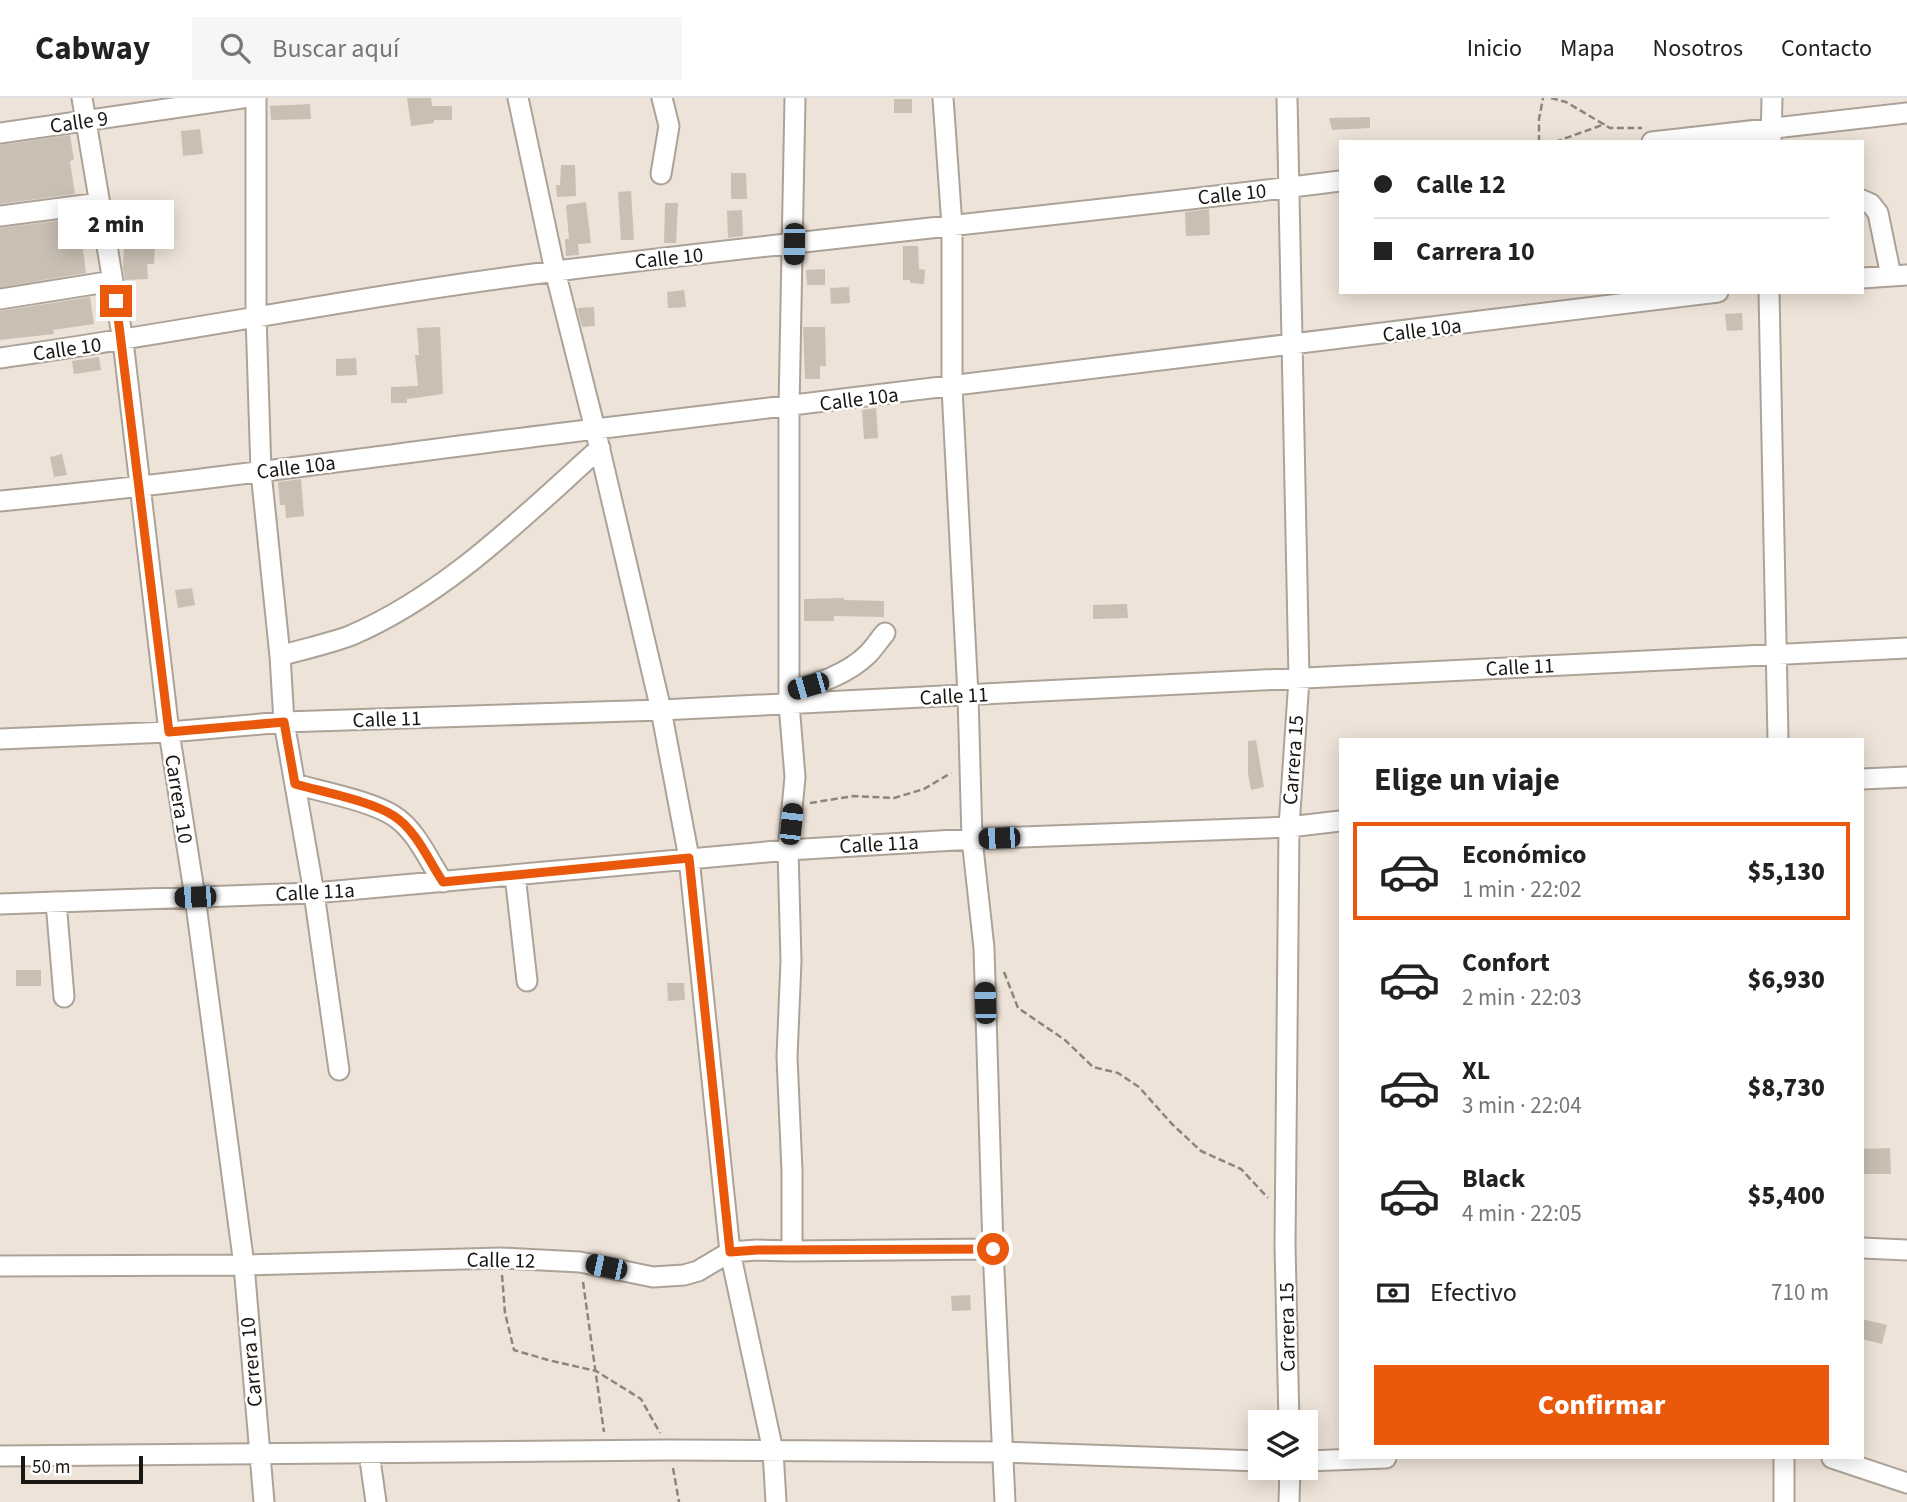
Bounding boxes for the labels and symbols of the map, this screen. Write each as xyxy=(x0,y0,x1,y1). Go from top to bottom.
street label: Calle 9 xyxy=(48,103,110,141)
street label: Calle 10 xyxy=(1196,175,1268,213)
callout: 2 min xyxy=(58,200,174,248)
car xyxy=(784,223,805,265)
street label: Calle 10 xyxy=(633,239,705,277)
route end xyxy=(100,285,132,317)
street label: Calle 10a xyxy=(1381,310,1463,350)
street label: Calle 10 xyxy=(31,329,103,369)
street label: Calle 10a xyxy=(818,379,900,419)
street label: Calle 10a xyxy=(255,447,337,487)
street label: Calle 11 xyxy=(1485,650,1555,684)
car xyxy=(785,670,832,702)
street label: Calle 11 xyxy=(919,679,989,713)
street label: Calle 11 xyxy=(352,703,422,735)
street label: Carrera 15 xyxy=(1275,714,1311,806)
street label: Carrera 10 xyxy=(157,752,201,846)
car xyxy=(779,802,804,846)
street label: Calle 11a xyxy=(839,827,919,861)
car xyxy=(978,827,1021,849)
street label: Calle 11a xyxy=(275,875,355,909)
car xyxy=(174,886,217,908)
car xyxy=(974,982,997,1024)
route start xyxy=(977,1233,1009,1265)
street label: Calle 12 xyxy=(466,1244,536,1276)
car xyxy=(584,1252,629,1282)
street label: Carrera 15 xyxy=(1271,1282,1303,1372)
street label: Carrera 10 xyxy=(232,1316,270,1408)
scale bar xyxy=(21,1453,144,1485)

